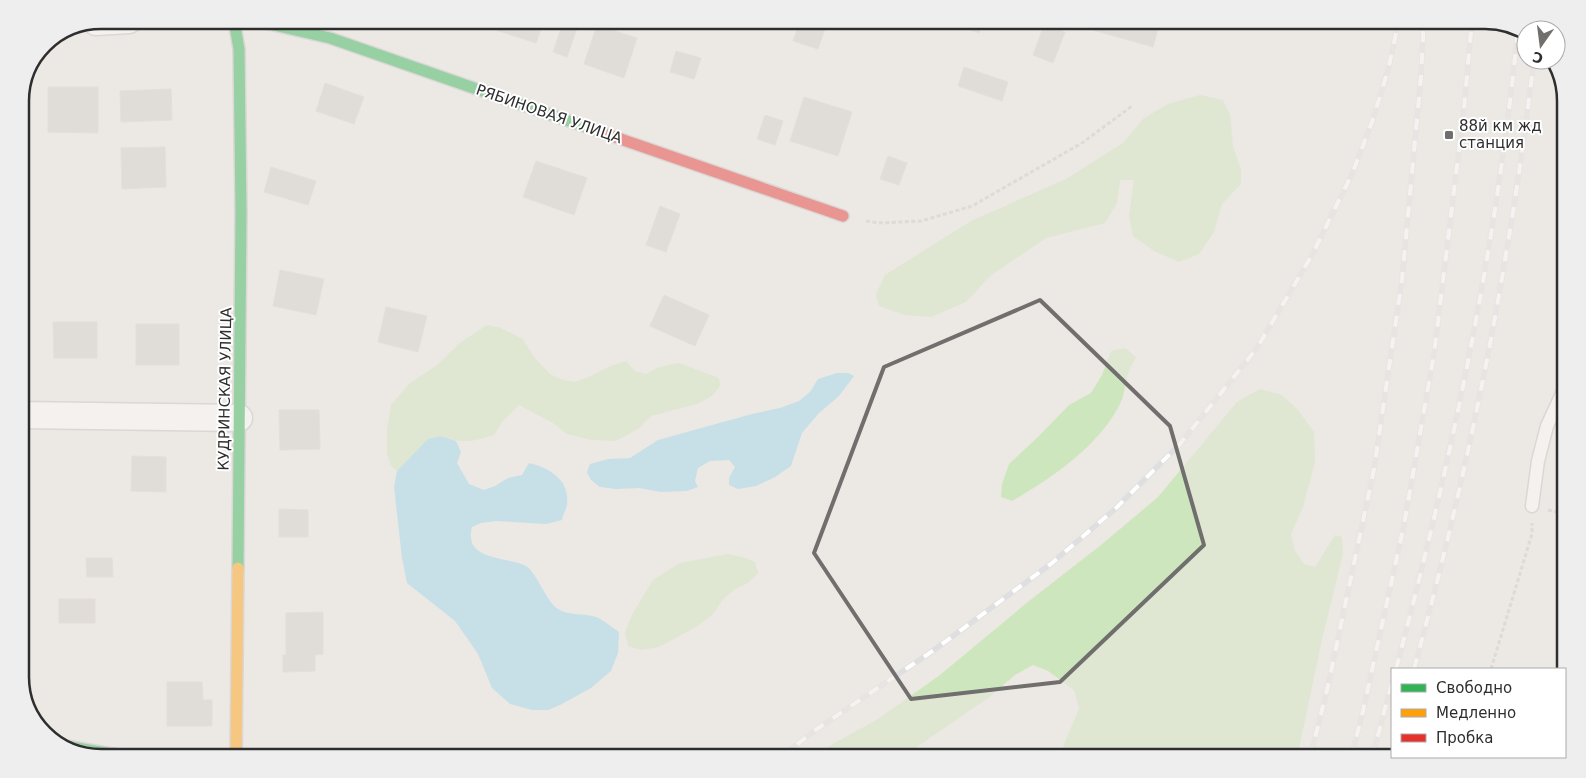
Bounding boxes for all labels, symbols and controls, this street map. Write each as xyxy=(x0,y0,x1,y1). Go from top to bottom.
north arrow xyxy=(1516,20,1566,70)
text: С xyxy=(1531,49,1545,67)
street label: РЯБИНОВАЯ УЛИЦА xyxy=(474,81,625,148)
place label: 88й км жд станция xyxy=(1459,117,1542,152)
marker: 88й км жд станция xyxy=(1443,129,1455,141)
street label: КУДРИНСКАЯ УЛИЦА xyxy=(215,307,235,471)
legend xyxy=(1391,668,1566,758)
text: Свободно xyxy=(1436,679,1512,697)
text: Медленно xyxy=(1436,704,1516,722)
text: Пробка xyxy=(1436,729,1493,747)

